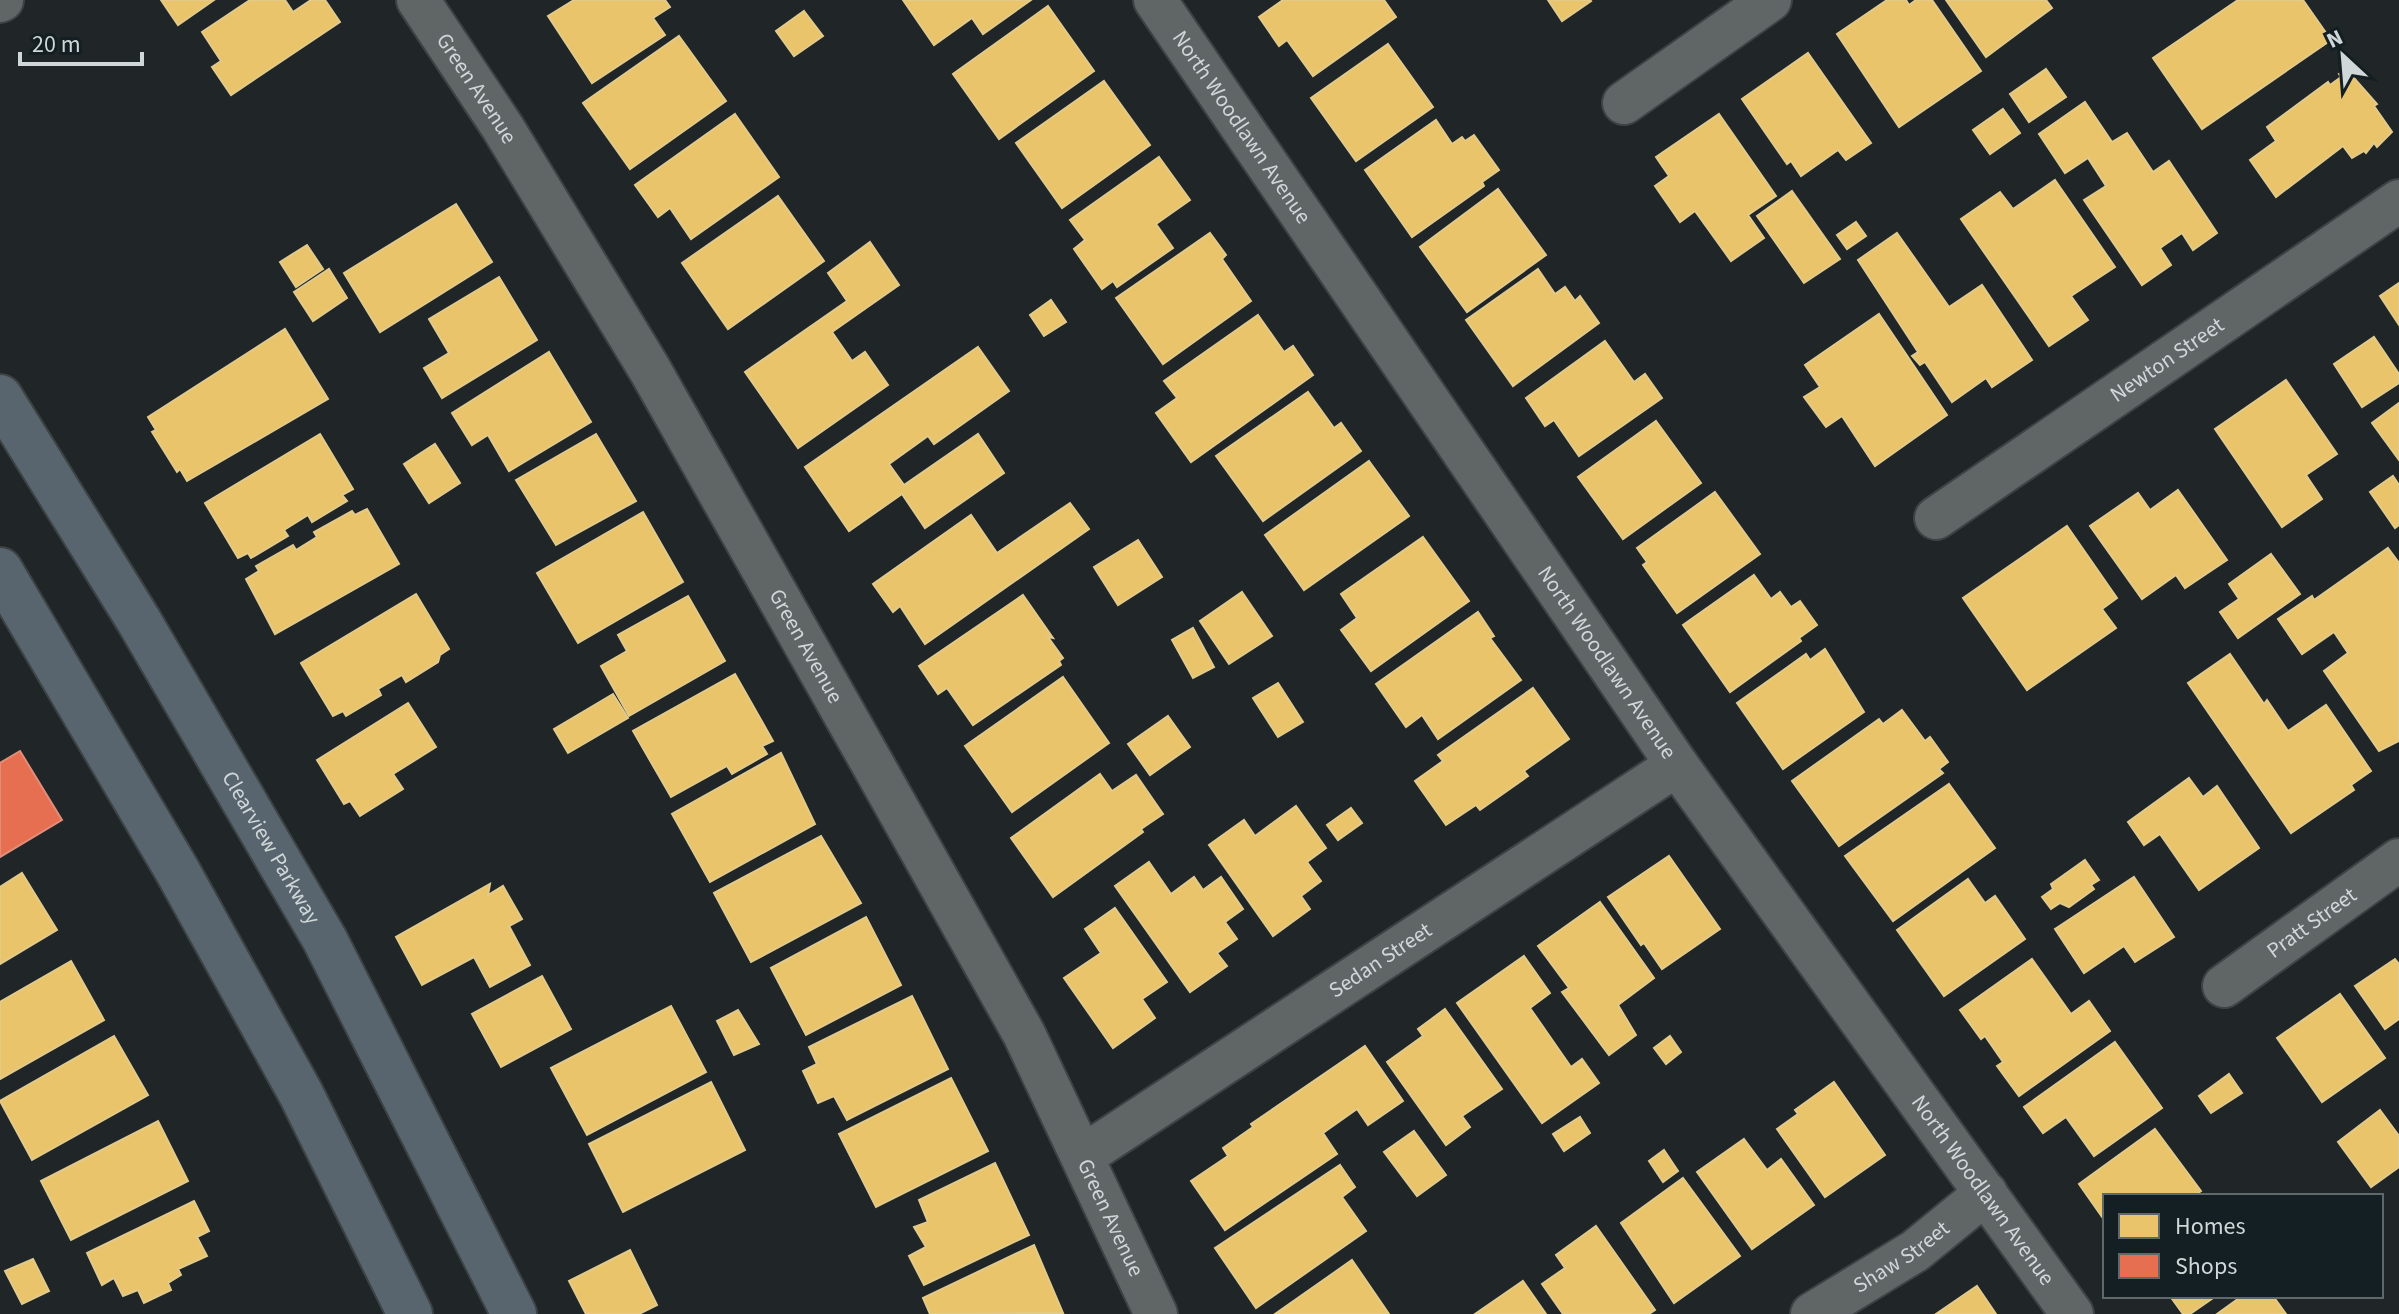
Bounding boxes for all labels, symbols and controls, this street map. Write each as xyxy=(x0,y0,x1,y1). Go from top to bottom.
scale bar xyxy=(20,16,142,66)
north arrow xyxy=(2303,16,2383,96)
text: N xyxy=(2321,21,2348,57)
street label: North Woodlawn Avenue xyxy=(1164,24,1319,230)
street label: Green Avenue xyxy=(428,26,525,150)
text: 20 m xyxy=(32,27,81,62)
street label: Newton Street xyxy=(2104,309,2231,410)
street label: North Woodlawn Avenue xyxy=(1530,559,1685,766)
street label: Green Avenue xyxy=(761,583,851,709)
street label: Clearview Parkway xyxy=(214,765,329,931)
street label: Pratt Street xyxy=(2260,879,2364,966)
street label: Sedan Street xyxy=(1322,914,1439,1006)
street label: North Woodlawn Avenue xyxy=(1903,1088,2063,1292)
street label: Green Avenue xyxy=(1069,1153,1152,1282)
legend xyxy=(2103,1194,2383,1298)
text: Homes xyxy=(2175,1209,2246,1244)
street label: Shaw Street xyxy=(1847,1213,1957,1301)
text: Shops xyxy=(2175,1249,2237,1284)

